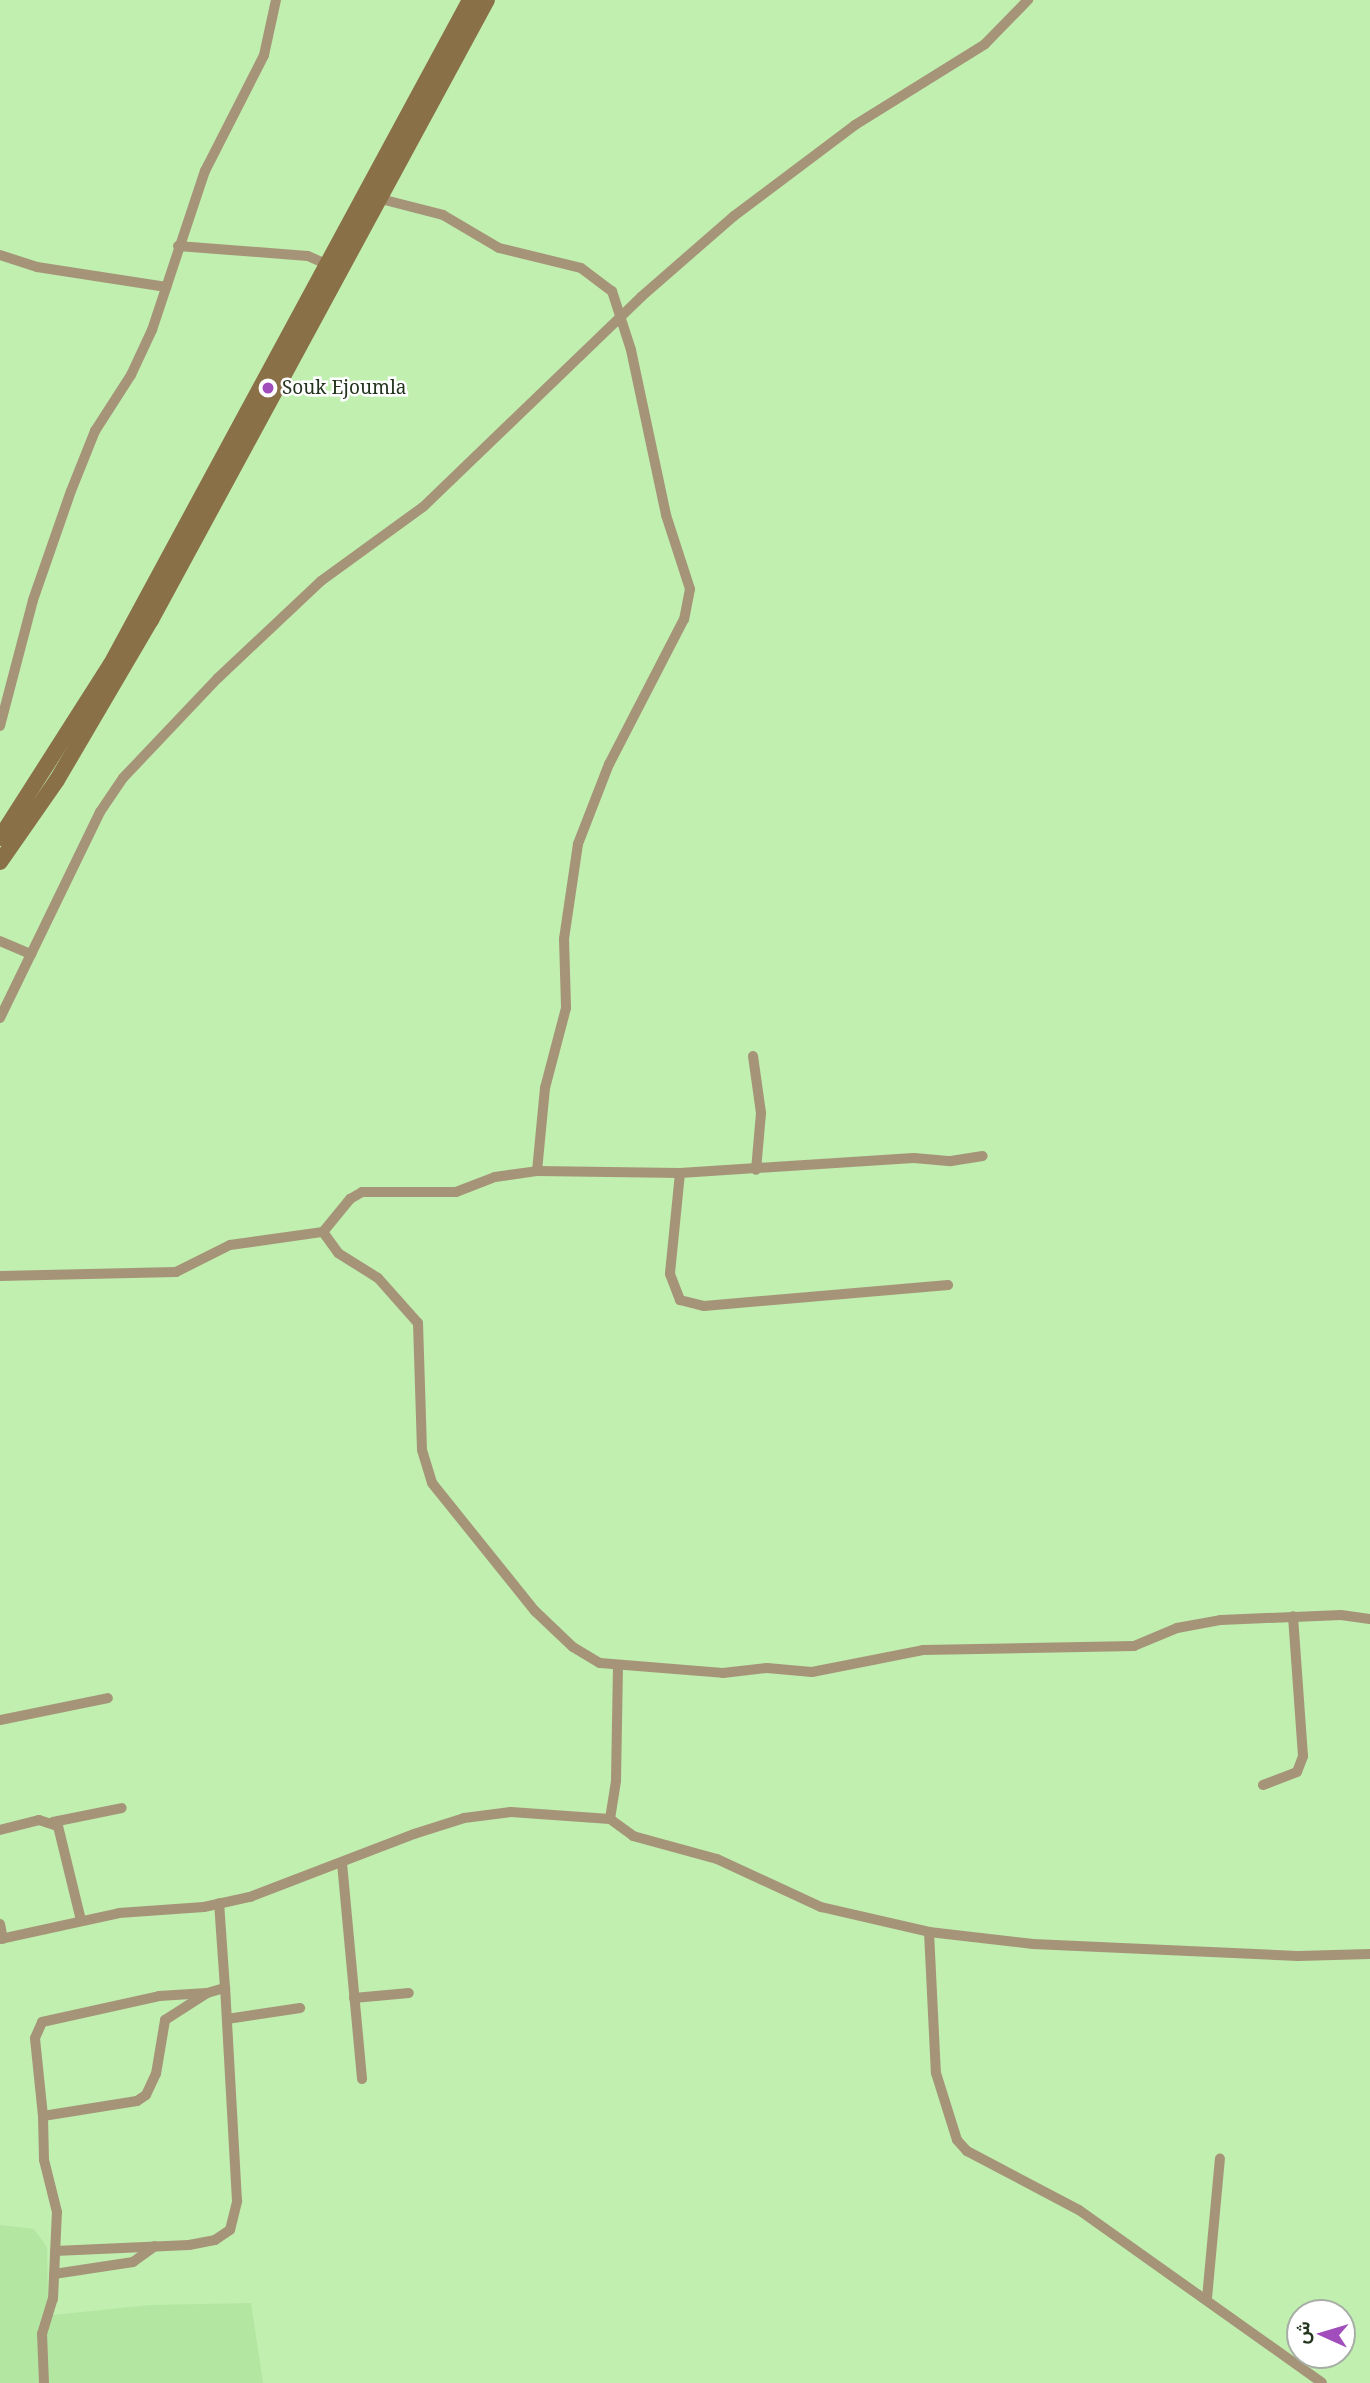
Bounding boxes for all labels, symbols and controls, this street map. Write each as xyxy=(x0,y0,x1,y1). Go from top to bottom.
place label: Souk Ejoumla xyxy=(282,377,407,399)
marker: Souk Ejoumla xyxy=(260,380,276,396)
north arrow xyxy=(1286,2299,1356,2369)
text: ش xyxy=(1288,2320,1316,2345)

